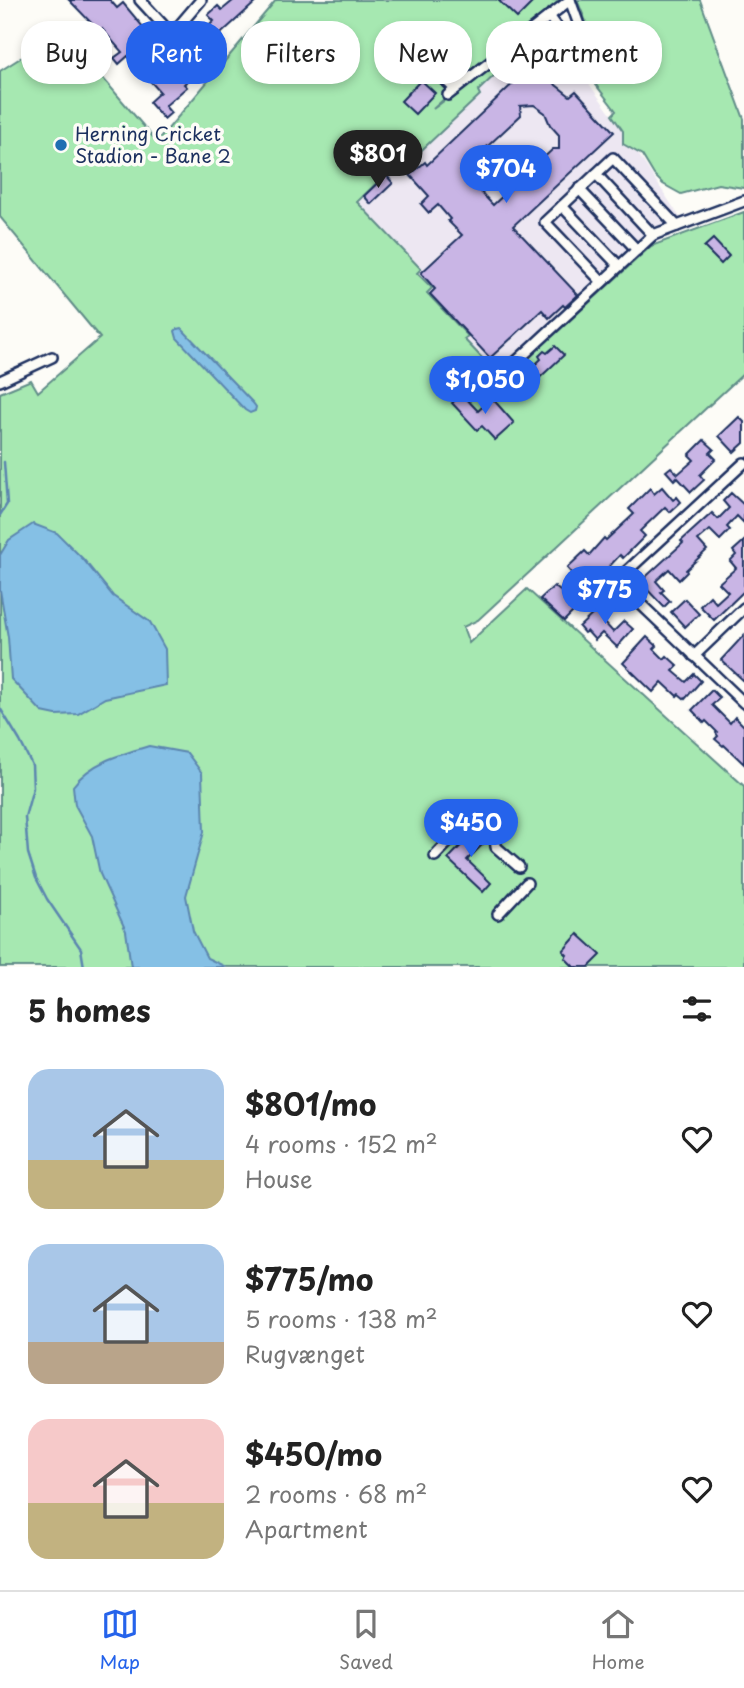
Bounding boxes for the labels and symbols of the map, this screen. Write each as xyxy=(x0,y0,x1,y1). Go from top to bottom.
place label: Herning Cricket Stadion - Bane 2 xyxy=(75,119,231,169)
pin: $801 xyxy=(337,130,419,190)
marker: Herning Cricket Stadion - Bane 2 xyxy=(53,137,69,153)
pin: $704 xyxy=(465,146,547,205)
pin: $1,050 xyxy=(428,356,542,416)
pin: $775 xyxy=(564,566,646,626)
pin: $450 xyxy=(430,800,512,859)

